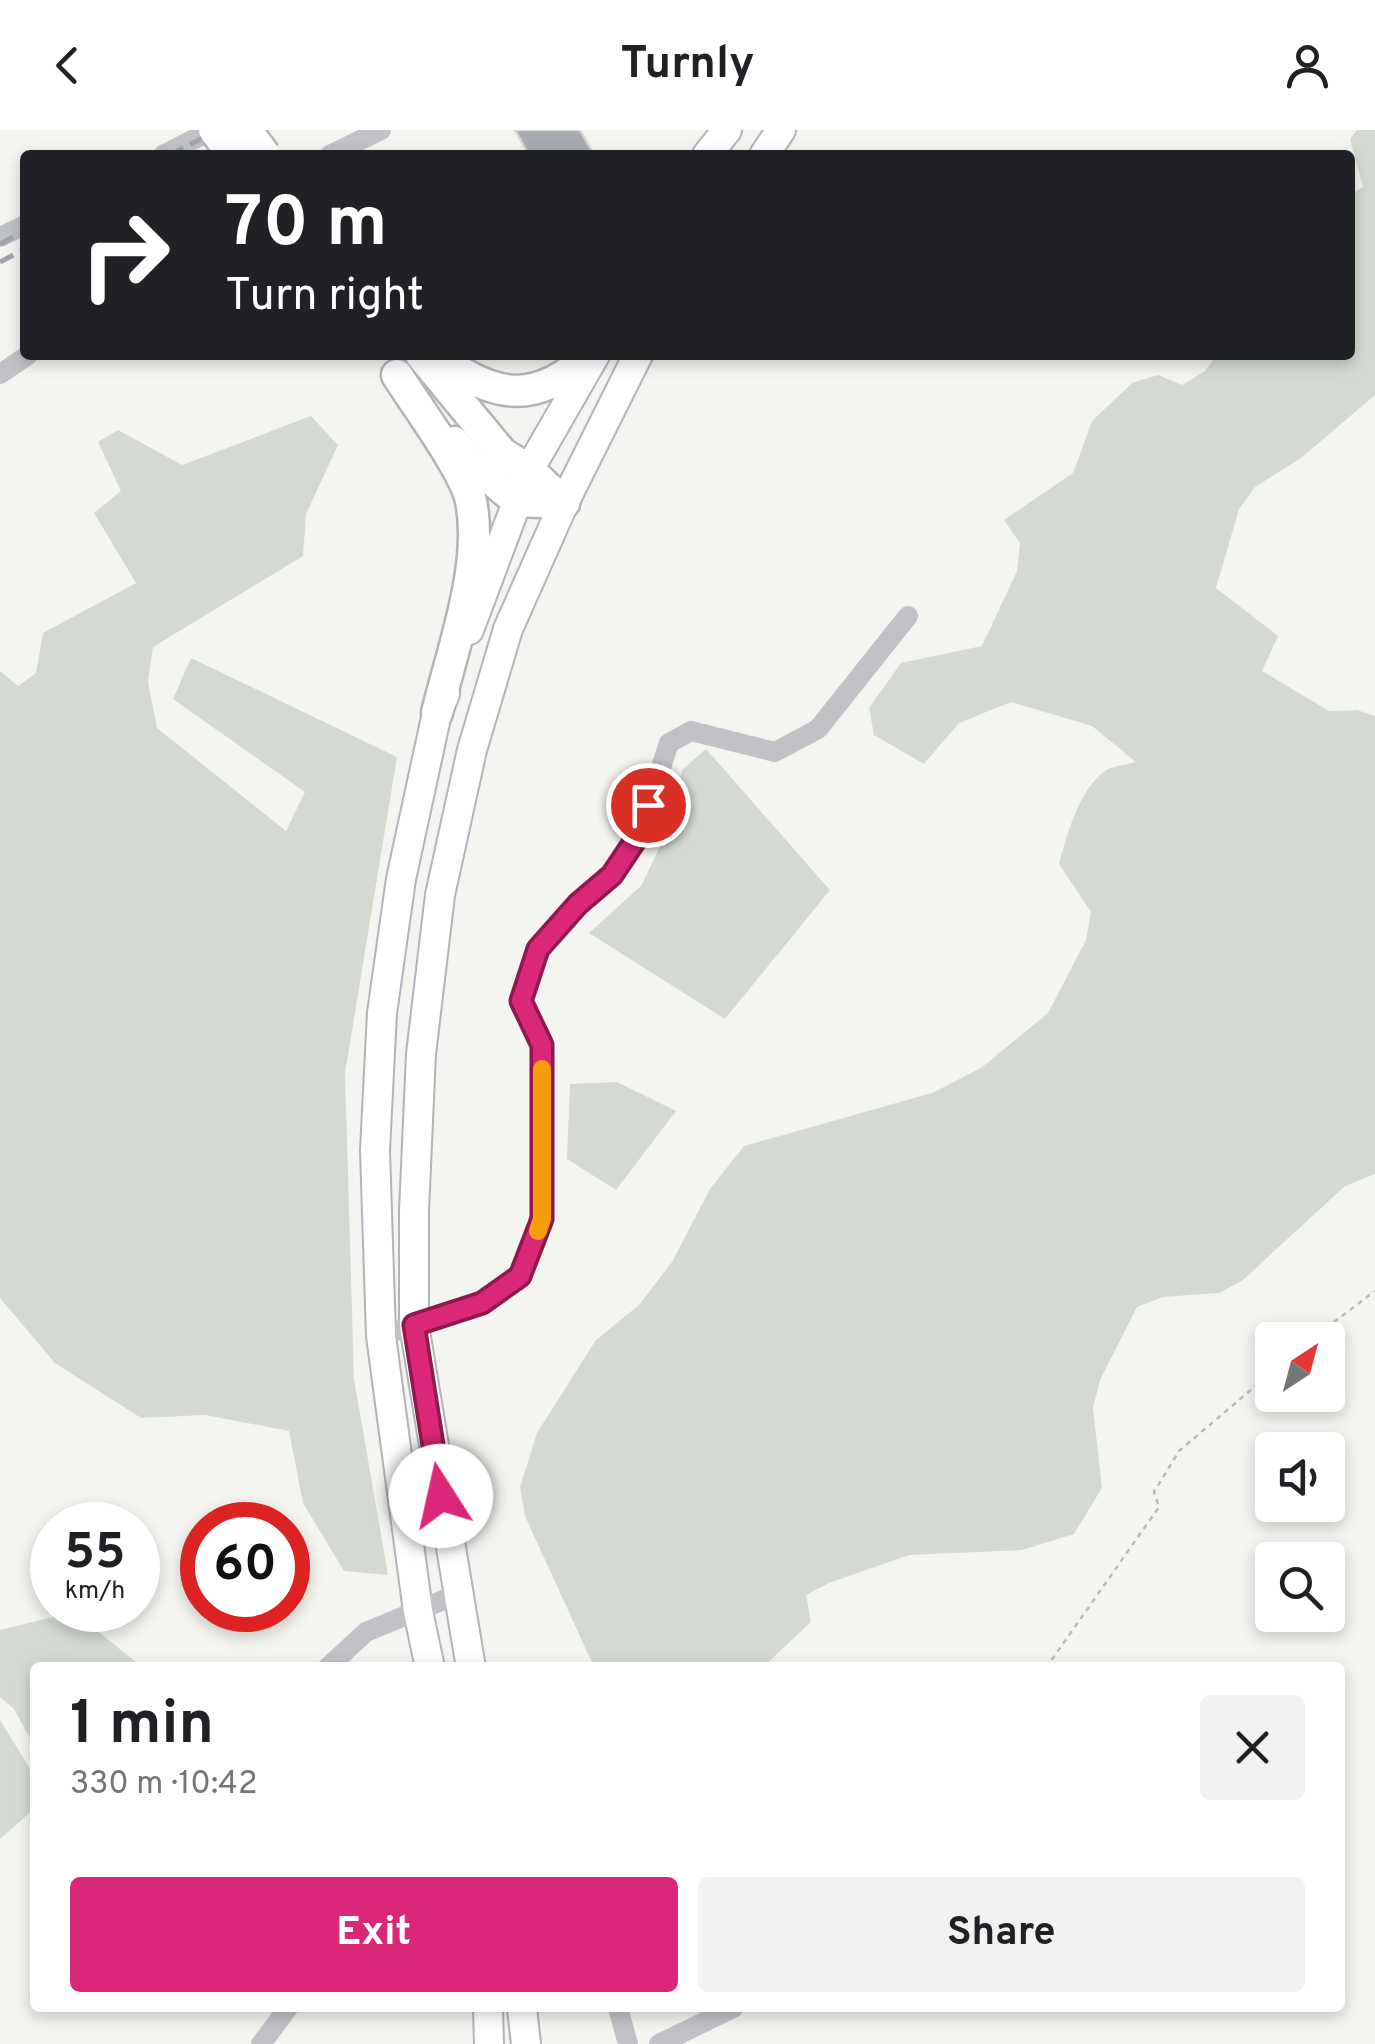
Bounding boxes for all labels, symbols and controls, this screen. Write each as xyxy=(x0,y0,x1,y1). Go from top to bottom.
text: Turnly xyxy=(620,37,755,94)
icon: back xyxy=(40,38,95,93)
icon: person xyxy=(1280,38,1335,93)
text: 70 m xyxy=(225,182,388,271)
icon: right xyxy=(60,190,190,320)
text: Turn right xyxy=(225,269,424,326)
pin xyxy=(606,763,691,848)
icon: arrive xyxy=(621,778,676,833)
north arrow xyxy=(1255,1322,1345,1412)
map controls xyxy=(1255,1322,1345,1632)
button: sound xyxy=(1255,1432,1345,1522)
position arrow xyxy=(389,1444,493,1548)
speed limit sign: 60 xyxy=(180,1502,310,1632)
text: 55 xyxy=(64,1523,126,1586)
button: search xyxy=(1255,1542,1345,1632)
text: km/h xyxy=(65,1576,125,1608)
text: 1 min xyxy=(70,1689,214,1765)
button: close xyxy=(1200,1695,1305,1800)
text: 330 m · 10:42 xyxy=(70,1765,258,1805)
button: Exit xyxy=(70,1877,678,1992)
button: Share xyxy=(698,1877,1305,1992)

